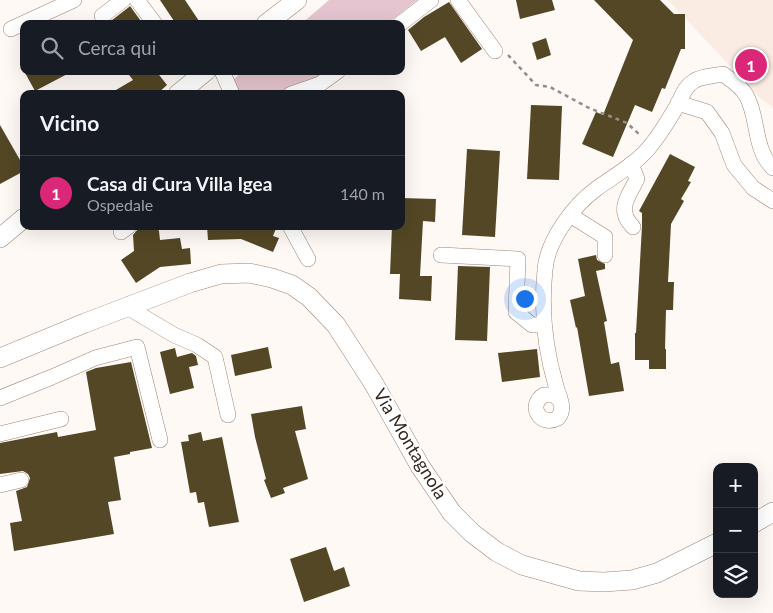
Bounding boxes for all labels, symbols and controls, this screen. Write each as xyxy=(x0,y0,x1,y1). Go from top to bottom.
search box xyxy=(20,20,405,75)
icon: search xyxy=(38,34,66,62)
text: Cerca qui xyxy=(78,36,156,59)
pin: 1 xyxy=(735,46,767,84)
text: Vicino xyxy=(40,110,99,135)
text: Casa di Cura Villa Igea xyxy=(87,172,272,195)
text: 1 xyxy=(51,184,61,203)
text: 140 m xyxy=(340,184,385,203)
text: Ospedale xyxy=(87,195,153,214)
your location xyxy=(512,286,538,312)
street label: Via Montagnola xyxy=(369,384,452,503)
map controls xyxy=(713,463,758,598)
button: + xyxy=(713,463,758,508)
button: − xyxy=(713,508,758,553)
button: layers xyxy=(713,553,758,598)

